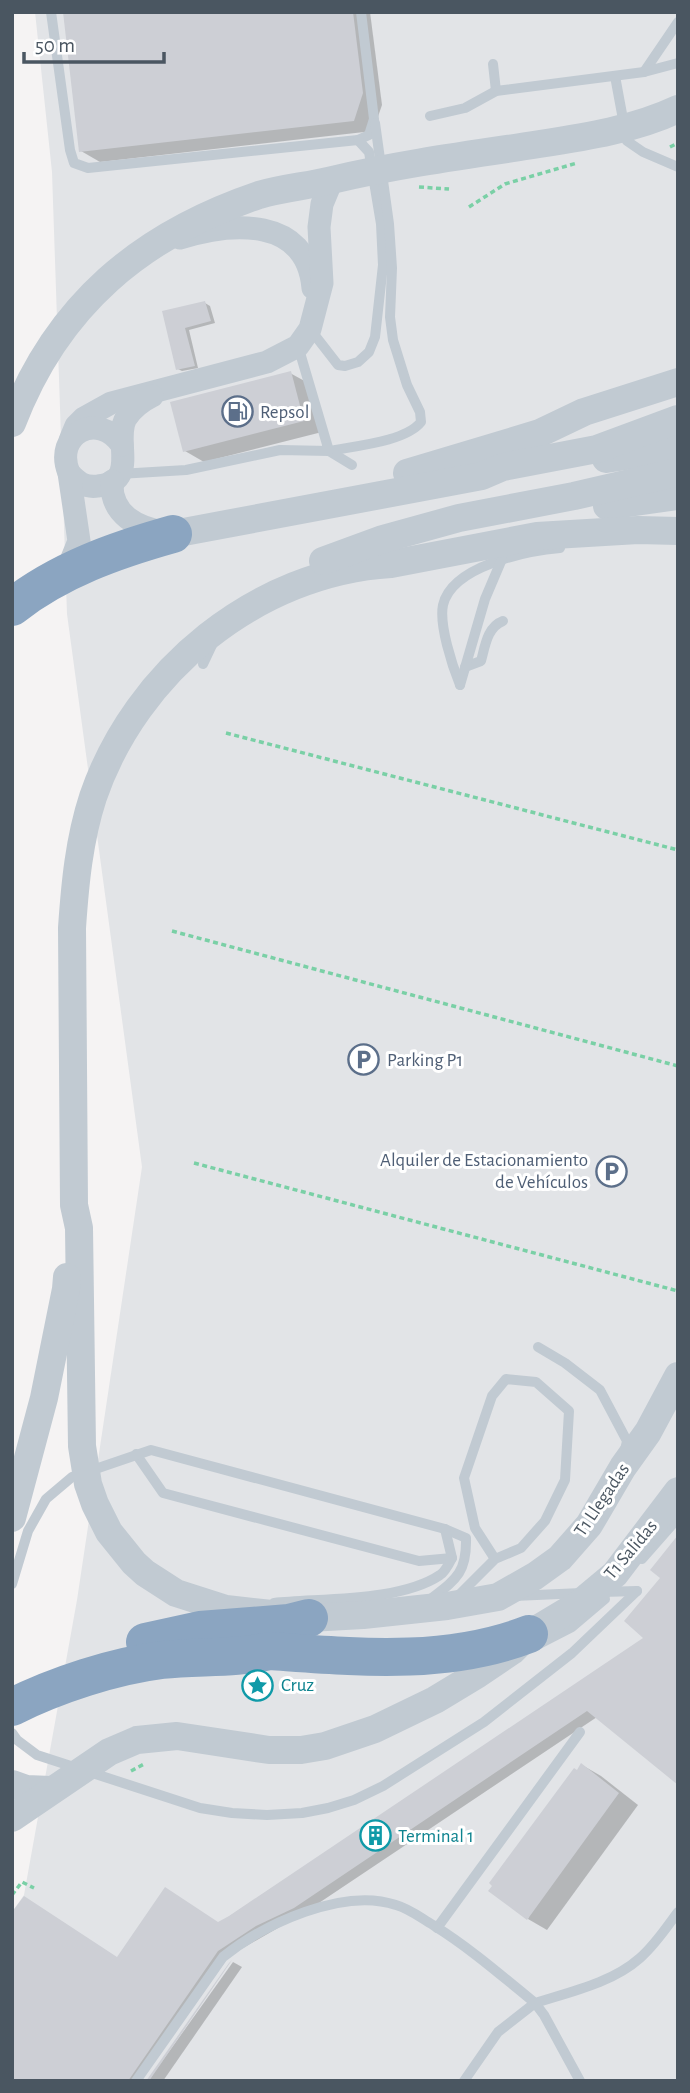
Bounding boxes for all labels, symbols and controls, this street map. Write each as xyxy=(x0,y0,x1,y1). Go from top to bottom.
scale bar xyxy=(24,21,164,65)
text: 50 m xyxy=(35,35,75,56)
fuel station icon: Repsol xyxy=(220,395,254,429)
place label: Repsol xyxy=(260,403,309,422)
parking icon: Parking P1 xyxy=(347,1043,381,1077)
place label: Parking P1 xyxy=(387,1051,463,1070)
place label: Alquiler de Estacionamiento de Vehículos xyxy=(380,1151,588,1192)
parking icon: Alquiler de Estacionamiento de Vehículos xyxy=(594,1154,628,1188)
street label: T1 Llegadas xyxy=(571,1460,633,1540)
street label: T1 Salidas xyxy=(601,1517,661,1583)
place icon: Cruz xyxy=(241,1668,275,1702)
place label: Cruz xyxy=(281,1676,314,1695)
building icon: Terminal 1 xyxy=(358,1819,392,1853)
place label: Terminal 1 xyxy=(398,1827,474,1846)

